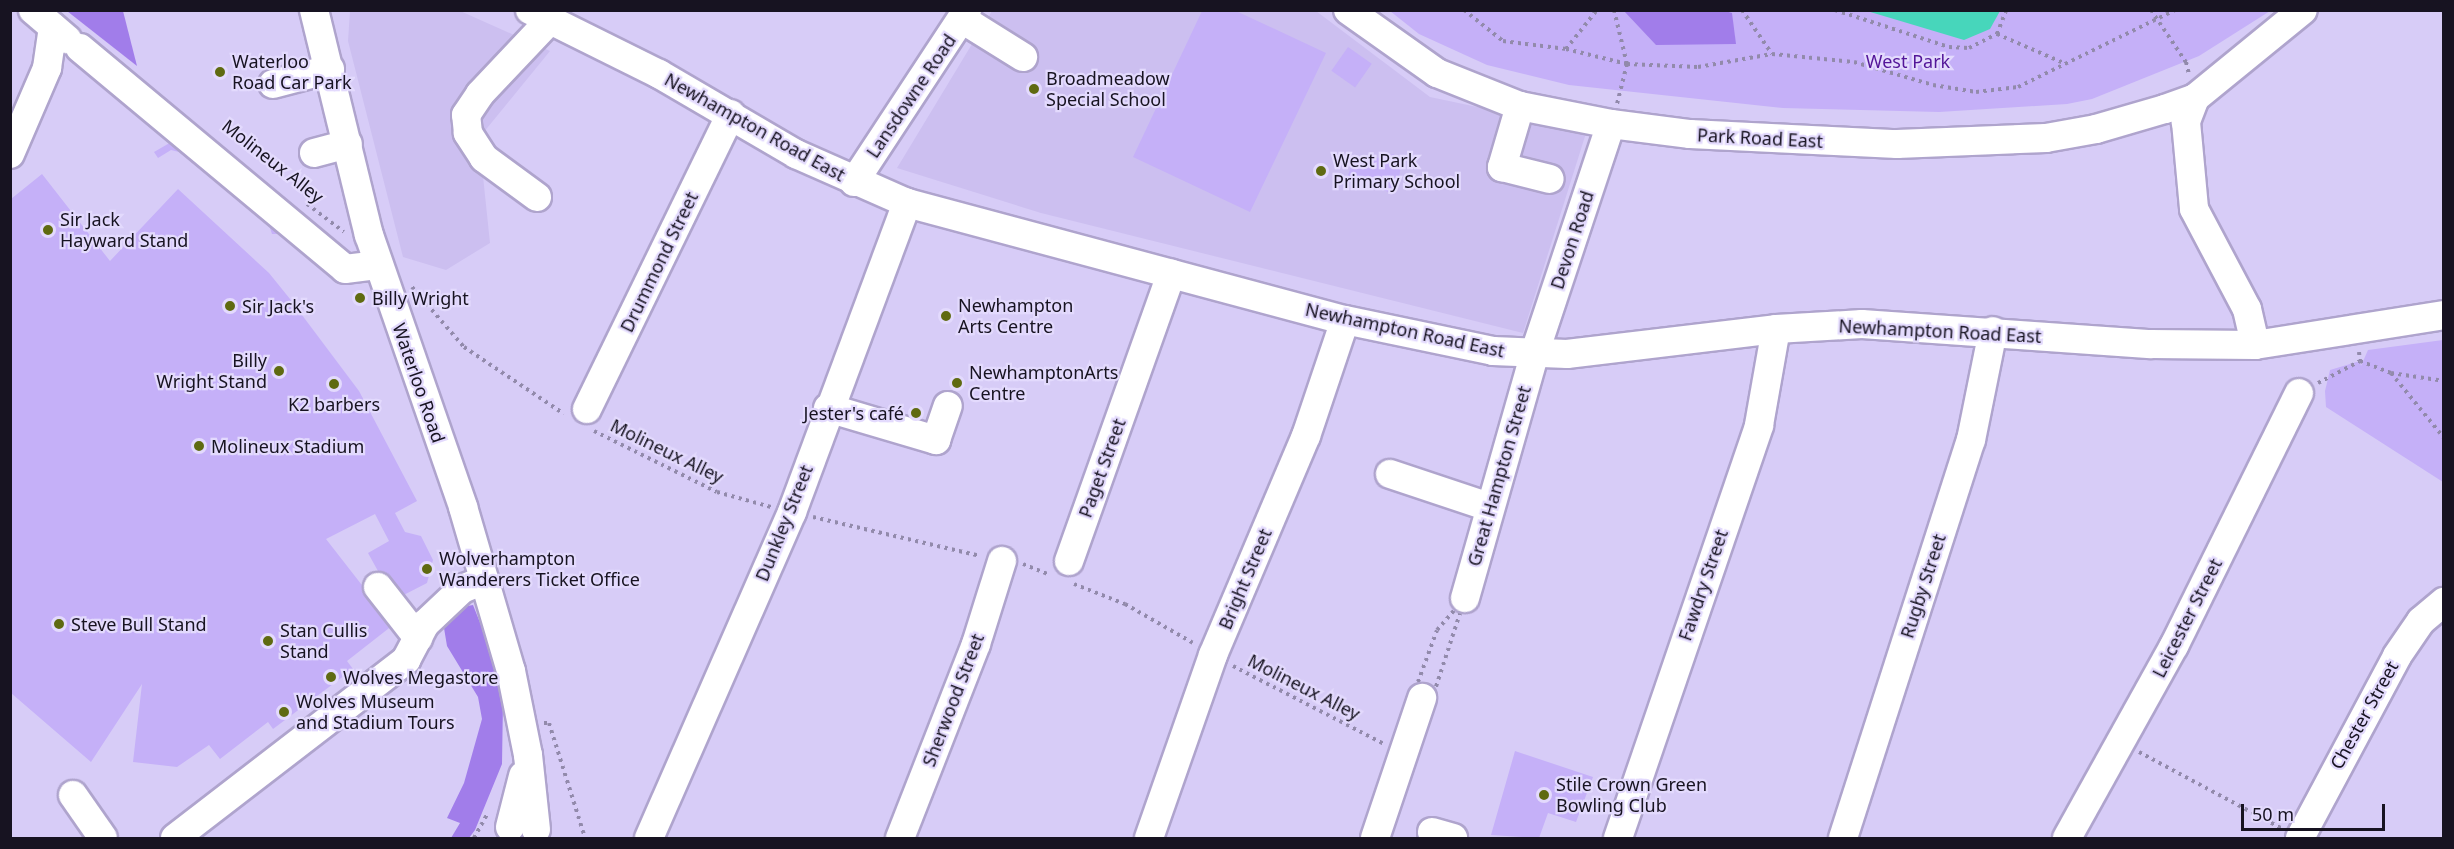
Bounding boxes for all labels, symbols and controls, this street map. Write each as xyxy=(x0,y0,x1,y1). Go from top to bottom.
street label: Lansdowne Road xyxy=(862,30,960,162)
park label: West Park xyxy=(1866,50,1950,72)
place label: Waterloo Road Car Park xyxy=(232,51,352,94)
marker: Waterloo Road Car Park xyxy=(213,65,227,79)
street label: Newhampton Road East xyxy=(661,68,849,186)
place label: Broadmeadow Special School xyxy=(1046,68,1170,110)
marker: Broadmeadow Special School xyxy=(1027,82,1041,96)
street label: Molineux Alley xyxy=(218,115,328,207)
street label: Park Road East xyxy=(1697,124,1823,152)
place label: West Park Primary School xyxy=(1333,150,1460,192)
marker: West Park Primary School xyxy=(1314,164,1328,178)
street label: Drummond Street xyxy=(616,188,702,336)
street label: Devon Road xyxy=(1546,188,1598,292)
place label: Sir Jack Hayward Stand xyxy=(60,209,188,252)
marker: Sir Jack Hayward Stand xyxy=(41,223,55,237)
place label: Billy Wright xyxy=(372,287,469,309)
marker: Billy Wright xyxy=(353,291,367,305)
place label: Sir Jack's xyxy=(242,295,314,317)
place label: Newhampton Arts Centre xyxy=(958,295,1073,338)
street label: Newhampton Road East xyxy=(1303,298,1507,362)
marker: Sir Jack's xyxy=(223,299,237,313)
marker: Newhampton Arts Centre xyxy=(939,309,953,323)
street label: Newhampton Road East xyxy=(1838,315,2042,347)
street label: Waterloo Road xyxy=(388,320,450,446)
place label: Billy Wright Stand xyxy=(156,350,267,392)
place label: NewhamptonArts Centre xyxy=(969,362,1118,404)
marker: Billy Wright Stand xyxy=(272,364,286,378)
marker: NewhamptonArts Centre xyxy=(950,376,964,390)
marker: K2 barbers xyxy=(327,377,341,391)
street label: Great Hampton Street xyxy=(1463,383,1535,569)
place label: K2 barbers xyxy=(288,393,380,415)
place label: Jester's café xyxy=(804,402,904,424)
marker: Jester's café xyxy=(909,406,923,420)
street label: Molineux Alley xyxy=(607,414,727,488)
street label: Paget Street xyxy=(1074,416,1130,520)
place label: Molineux Stadium xyxy=(211,435,364,457)
marker: Molineux Stadium xyxy=(192,439,206,453)
street label: Dunkley Street xyxy=(751,462,817,584)
street label: Bright Street xyxy=(1214,525,1276,633)
street label: Fawdry Street xyxy=(1674,527,1732,643)
street label: Rugby Street xyxy=(1896,531,1950,641)
place label: Wolverhampton Wanderers Ticket Office xyxy=(439,548,640,590)
street label: Leicester Street xyxy=(2148,555,2226,681)
marker: Wolverhampton Wanderers Ticket Office xyxy=(420,562,434,576)
place label: Steve Bull Stand xyxy=(71,613,207,635)
marker: Steve Bull Stand xyxy=(52,617,66,631)
place label: Stan Cullis Stand xyxy=(280,620,367,662)
street label: Sherwood Street xyxy=(918,631,988,769)
marker: Stan Cullis Stand xyxy=(261,634,275,648)
street label: Molineux Alley xyxy=(1244,649,1364,725)
street label: Chester Street xyxy=(2325,657,2403,773)
place label: Wolves Megastore xyxy=(343,666,498,688)
marker: Wolves Megastore xyxy=(324,670,338,684)
place label: Wolves Museum and Stadium Tours xyxy=(296,691,455,734)
marker: Wolves Museum and Stadium Tours xyxy=(277,705,291,719)
place label: Stile Crown Green Bowling Club xyxy=(1556,774,1707,816)
marker: Stile Crown Green Bowling Club xyxy=(1537,788,1551,802)
scale bar xyxy=(2244,792,2388,830)
text: 50 m xyxy=(2252,802,2294,826)

